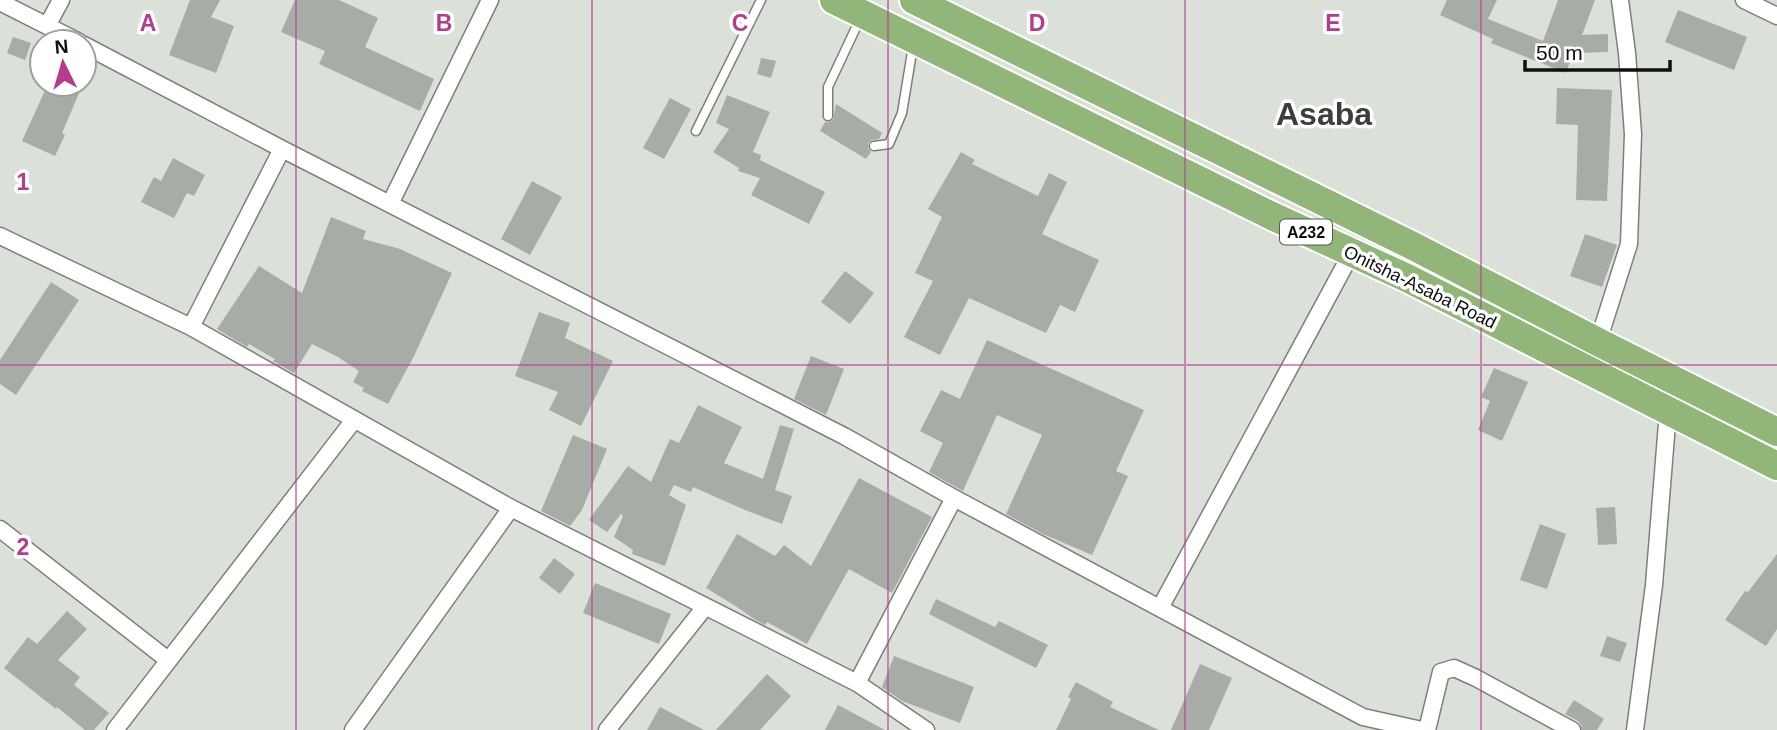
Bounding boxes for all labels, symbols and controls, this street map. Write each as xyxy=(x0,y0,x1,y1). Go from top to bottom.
text: A xyxy=(140,10,156,36)
text: B xyxy=(436,10,452,36)
text: C xyxy=(732,10,748,36)
text: D xyxy=(1029,10,1045,36)
text: E xyxy=(1325,10,1341,36)
north arrow xyxy=(28,28,98,98)
scale bar xyxy=(1525,28,1670,72)
text: N xyxy=(54,36,69,58)
text: 50 m xyxy=(1536,41,1583,64)
district label: Asaba xyxy=(1276,96,1372,132)
text: 1 xyxy=(17,169,30,195)
road number: A232 xyxy=(1280,220,1332,244)
street label: Onitsha-Asaba Road xyxy=(1341,241,1499,333)
text: 2 xyxy=(17,534,29,560)

